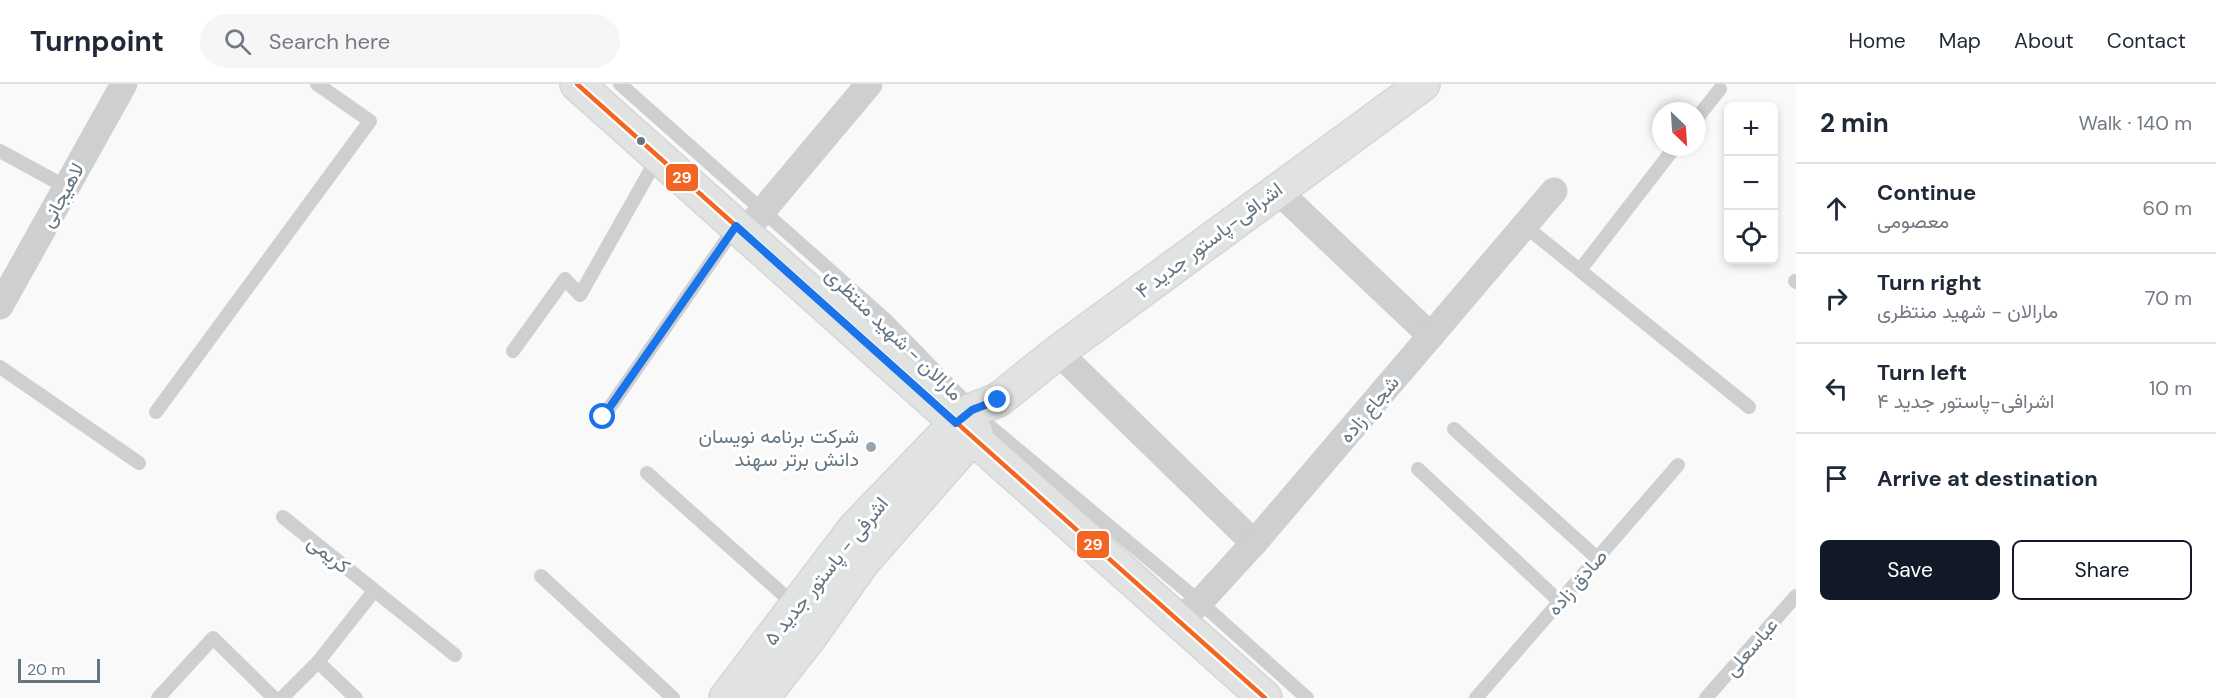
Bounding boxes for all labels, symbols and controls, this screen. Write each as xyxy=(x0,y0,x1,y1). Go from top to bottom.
search box xyxy=(200,14,620,68)
text: Turnpoint xyxy=(30,23,164,60)
icon: search xyxy=(221,25,254,58)
text: Search here xyxy=(269,27,390,56)
text: Home xyxy=(1848,27,1906,55)
text: Map xyxy=(1939,27,1981,55)
text: About xyxy=(2014,27,2074,55)
text: Contact xyxy=(2107,27,2186,55)
north arrow xyxy=(1652,102,1706,156)
map controls xyxy=(1724,102,1778,264)
button: + xyxy=(1724,102,1778,156)
text: 2 min xyxy=(1820,106,1889,140)
text: Walk · 140 m xyxy=(2078,110,2192,136)
unlabelled marker xyxy=(635,135,647,147)
button: − xyxy=(1724,156,1778,210)
street label: لاهیجانی xyxy=(34,158,90,232)
line badge: 29 xyxy=(665,163,699,192)
text: 29 xyxy=(672,167,692,188)
street label: اشرافی-پاستور جدید ۴ xyxy=(1130,176,1288,305)
text: Continue xyxy=(1877,178,1976,207)
icon: ahead xyxy=(1820,192,1853,225)
text: 60 m xyxy=(2143,195,2192,221)
text: معصومی xyxy=(1877,208,1949,234)
button: locate xyxy=(1724,210,1778,264)
street label: مارالان - شهید منتظری xyxy=(820,262,968,406)
text: Turn right xyxy=(1877,268,1982,297)
icon: right xyxy=(1820,282,1853,315)
text: 70 m xyxy=(2145,285,2192,311)
text: مارالان - شهید منتظری xyxy=(1877,298,2058,324)
text: Turn left xyxy=(1877,358,1967,387)
street label: شجاع زاده xyxy=(1333,370,1406,449)
icon: left xyxy=(1820,372,1853,405)
text: 10 m xyxy=(2149,375,2192,401)
route end xyxy=(984,386,1010,412)
text: اشرافی-پاستور جدید ۴ xyxy=(1877,388,2054,414)
route start xyxy=(589,403,615,429)
place label: شرکت برنامه نویسان دانش برتر سهند xyxy=(699,423,859,472)
marker: شرکت برنامه نویسان دانش برتر سهند xyxy=(864,440,878,454)
icon: arrive xyxy=(1820,462,1853,495)
text: Arrive at destination xyxy=(1877,464,2098,493)
street label: اشرفی - پاستور جدید ۵ xyxy=(758,491,895,651)
street label: کریمی xyxy=(302,529,356,579)
line badge: 29 xyxy=(1076,530,1110,559)
text: 29 xyxy=(1083,534,1103,555)
button: Save xyxy=(1820,540,2000,600)
button: Share xyxy=(2012,540,2192,600)
street label: صادق زاده xyxy=(1541,543,1613,621)
street label: عباسعلی xyxy=(1719,612,1783,682)
scale bar xyxy=(18,656,100,684)
text: 20 m xyxy=(27,659,66,680)

